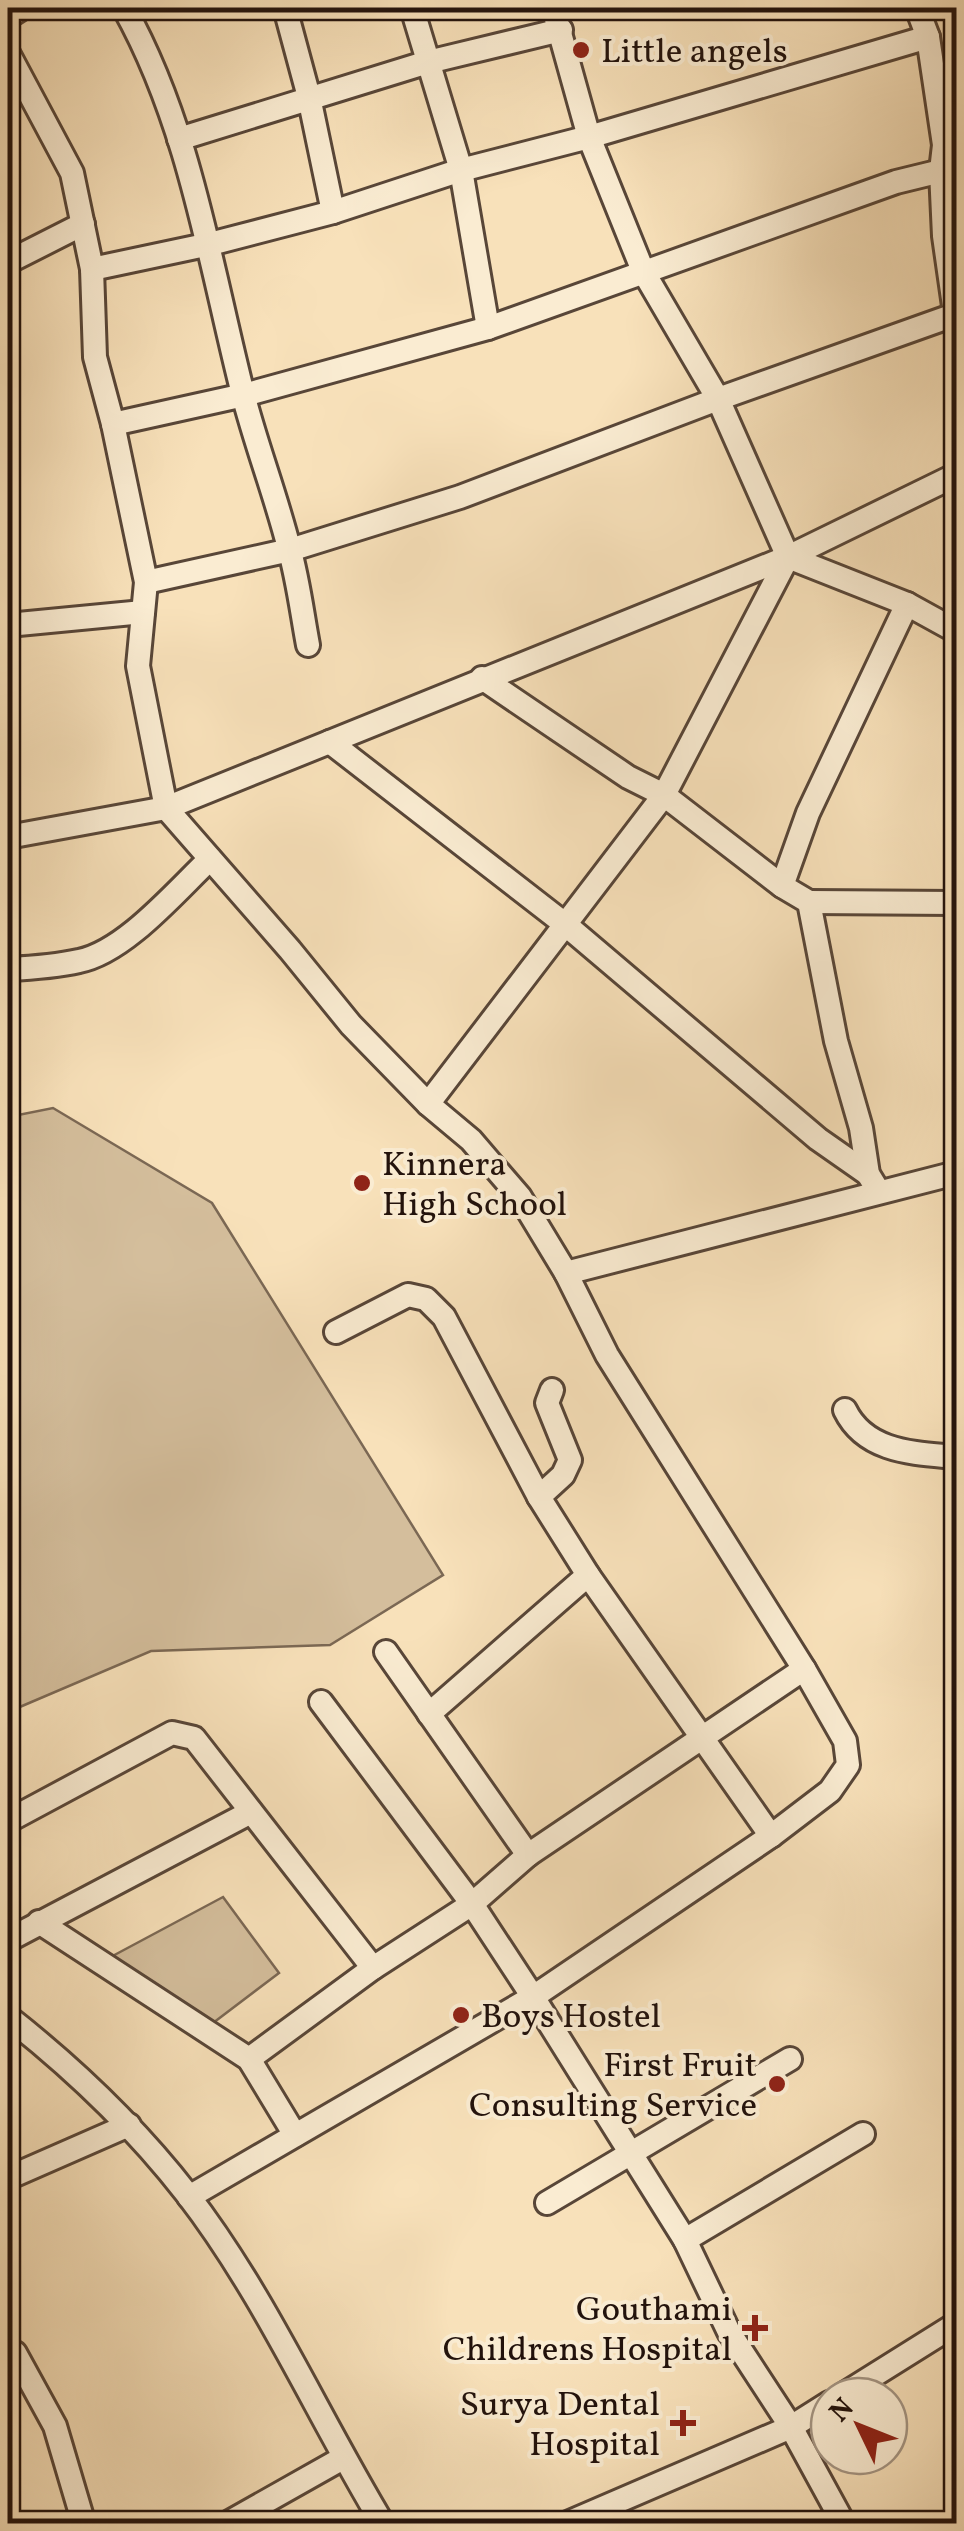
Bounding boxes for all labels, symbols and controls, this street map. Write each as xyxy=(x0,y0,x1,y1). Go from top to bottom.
place label: Little angels xyxy=(601,29,788,77)
marker: Little angels xyxy=(570,39,592,61)
place label: Kinnera High School xyxy=(382,1142,567,1230)
marker: Kinnera High School xyxy=(351,1172,373,1194)
place label: Boys Hostel xyxy=(481,1994,661,2042)
marker: Boys Hostel xyxy=(450,2004,472,2026)
place label: First Fruit Consulting Service xyxy=(469,2043,757,2131)
marker: First Fruit Consulting Service xyxy=(766,2073,788,2095)
place label: Gouthami Childrens Hospital xyxy=(443,2287,732,2375)
marker: Gouthami Childrens Hospital xyxy=(742,2315,768,2341)
north arrow xyxy=(809,2376,909,2476)
place label: Surya Dental Hospital xyxy=(460,2382,660,2470)
text: N xyxy=(821,2390,864,2431)
marker: Surya Dental Hospital xyxy=(670,2410,696,2436)

